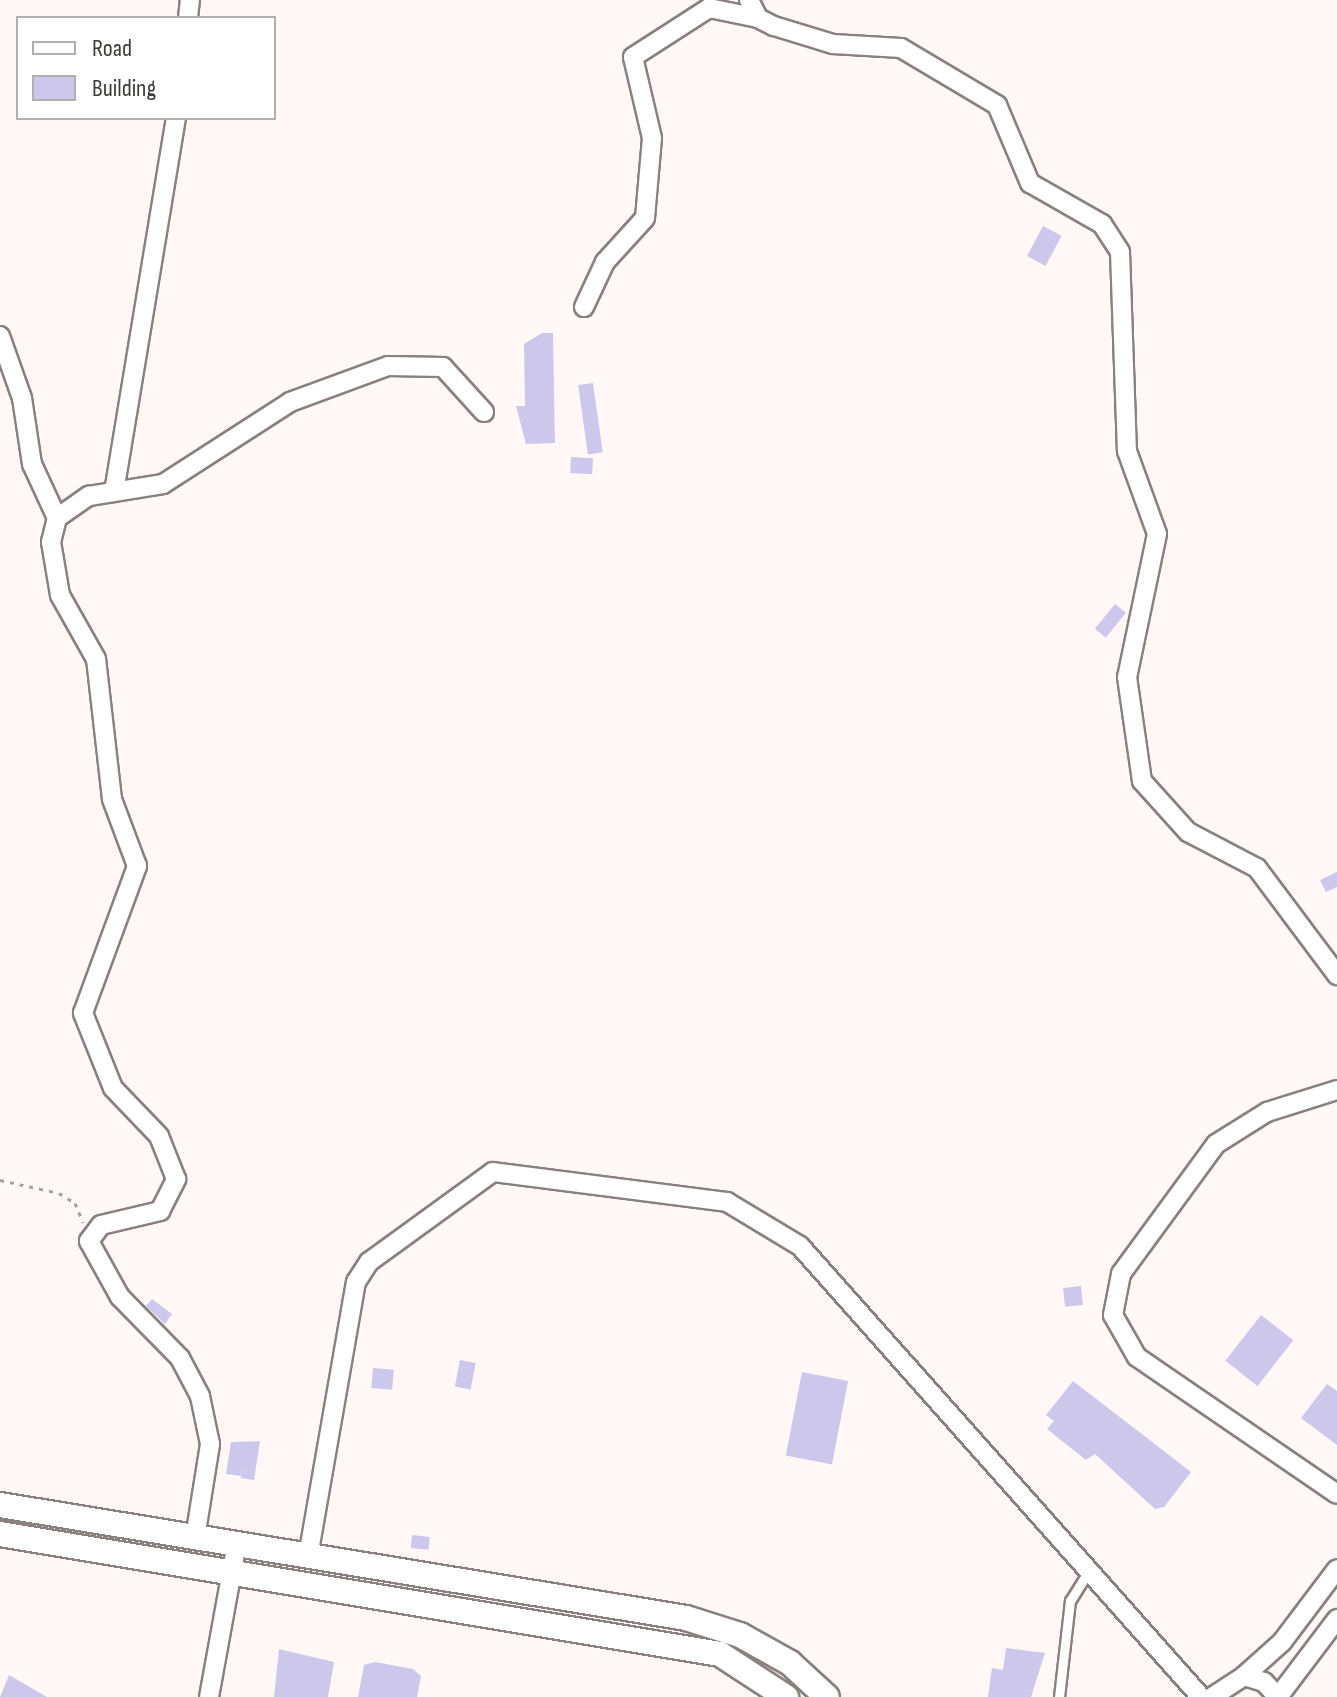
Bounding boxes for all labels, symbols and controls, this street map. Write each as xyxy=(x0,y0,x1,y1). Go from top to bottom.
legend xyxy=(16,16,276,120)
text: Road xyxy=(92,34,132,63)
text: Building xyxy=(92,74,156,103)

